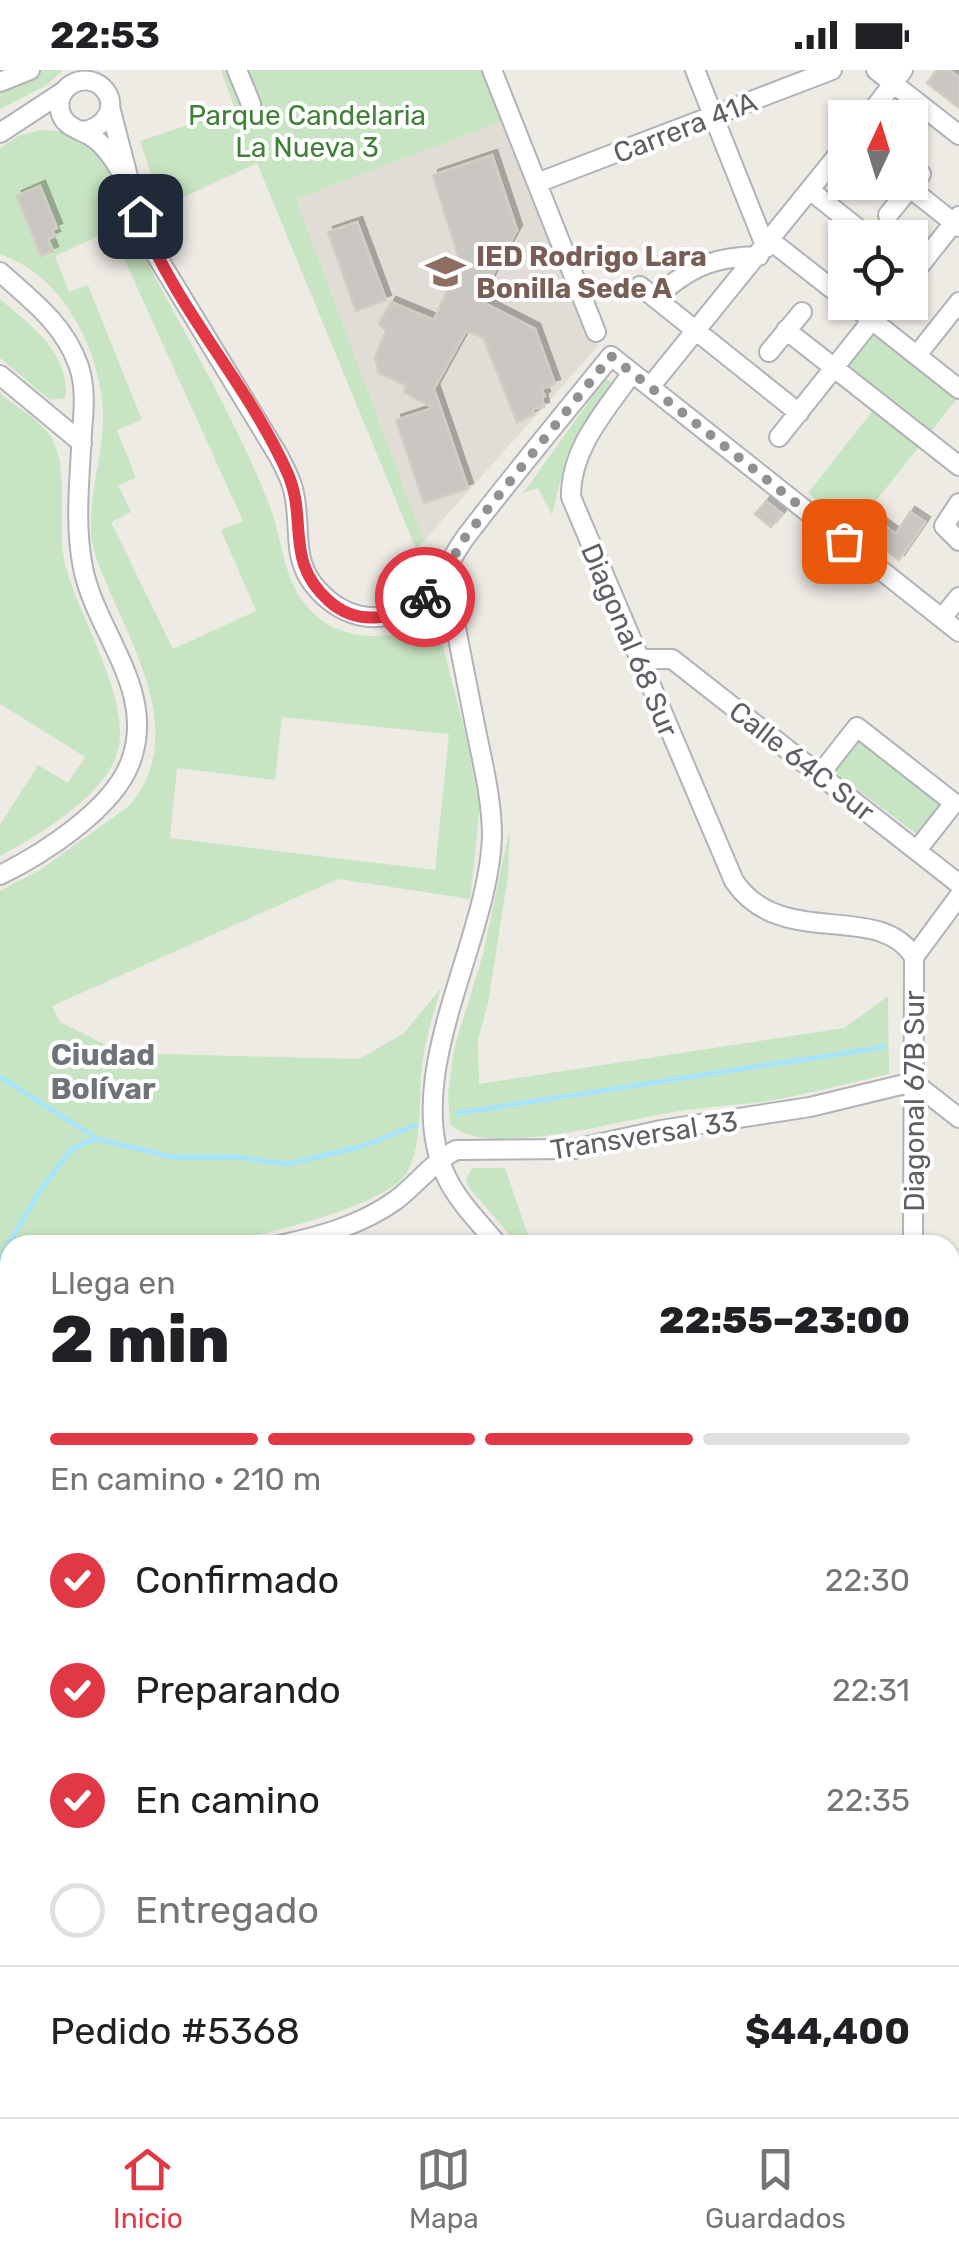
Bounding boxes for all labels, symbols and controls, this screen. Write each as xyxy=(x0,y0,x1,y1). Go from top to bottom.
text: 22:53 xyxy=(50,12,160,58)
street label: Carrera 41A xyxy=(609,85,762,170)
park label: Parque Candelaria La Nueva 3 xyxy=(188,99,426,164)
north arrow xyxy=(828,100,928,200)
map controls xyxy=(828,100,928,320)
pin xyxy=(98,174,183,259)
icon: home xyxy=(113,189,168,244)
button: locate xyxy=(828,220,928,320)
place label: IED Rodrigo Lara Bonilla Sede A xyxy=(476,240,707,305)
school or university icon: IED Rodrigo Lara Bonilla Sede A xyxy=(425,251,467,293)
pin xyxy=(802,499,887,584)
icon: bag xyxy=(817,514,872,569)
street label: Diagonal 68 Sur xyxy=(574,539,685,742)
courier xyxy=(375,547,475,647)
icon: bike xyxy=(398,570,453,625)
street label: Calle 64C Sur xyxy=(723,695,881,828)
street label: Diagonal 67B Sur xyxy=(898,990,931,1212)
district label: Ciudad Bolívar xyxy=(50,1037,156,1107)
street label: Transversal 33 xyxy=(548,1104,740,1167)
text: Llega en xyxy=(50,1264,176,1302)
text: 22:55–23:00 xyxy=(659,1297,910,1343)
text: 2 min xyxy=(50,1301,230,1378)
text: En camino · 210 m xyxy=(50,1460,321,1498)
icon: check xyxy=(50,1553,105,1608)
text: Confirmado xyxy=(135,1557,339,1603)
text: 22:30 xyxy=(825,1561,910,1599)
icon: check xyxy=(50,1663,105,1718)
text: Preparando xyxy=(135,1667,341,1713)
text: 22:31 xyxy=(832,1671,910,1709)
icon: check xyxy=(50,1773,105,1828)
text: En camino xyxy=(135,1777,320,1823)
text: 22:35 xyxy=(826,1781,910,1819)
text: Entregado xyxy=(135,1887,319,1933)
text: Pedido #5368 xyxy=(50,2008,300,2054)
text: $44,400 xyxy=(745,2008,910,2054)
tab: Inicio xyxy=(113,2142,183,2235)
tab: Mapa xyxy=(409,2142,479,2235)
tab: Guardados xyxy=(705,2142,846,2235)

